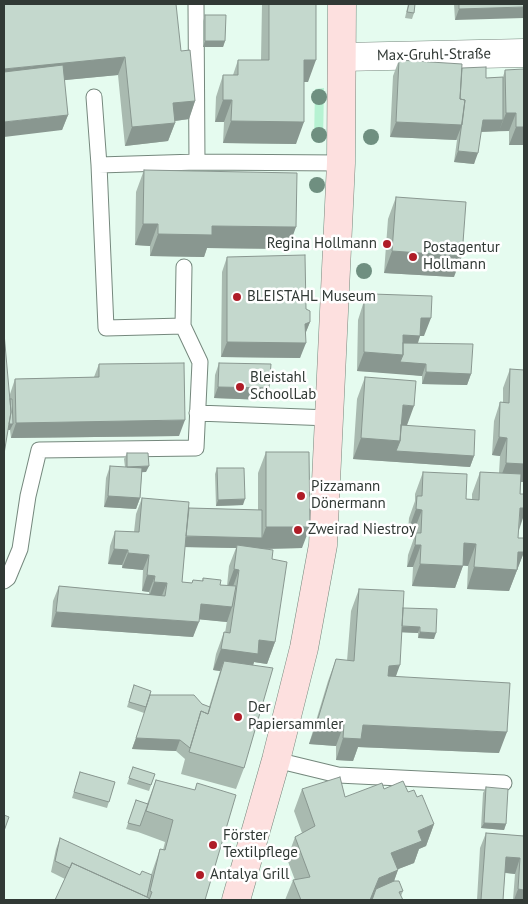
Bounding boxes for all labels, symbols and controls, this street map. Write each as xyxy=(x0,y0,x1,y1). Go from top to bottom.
street label: Max-Gruhl-Straße xyxy=(377,45,491,65)
place label: Regina Hollmann xyxy=(267,235,377,253)
marker: Regina Hollmann xyxy=(381,238,393,250)
place label: Postagentur Hollmann xyxy=(423,239,500,274)
marker: Postagentur Hollmann xyxy=(407,251,419,263)
place label: BLEISTAHL Museum xyxy=(247,288,376,306)
marker: BLEISTAHL Museum xyxy=(231,291,243,303)
place label: Bleistahl SchoolLab xyxy=(250,369,316,404)
marker: Bleistahl SchoolLab xyxy=(234,381,246,393)
place label: Pizzamann Dönermann xyxy=(311,478,386,513)
marker: Pizzamann Dönermann xyxy=(295,490,307,502)
place label: Zweirad Niestroy xyxy=(308,521,416,539)
marker: Zweirad Niestroy xyxy=(292,524,304,536)
place label: Der Papiersammler xyxy=(248,699,343,734)
marker: Der Papiersammler xyxy=(232,711,244,723)
place label: Förster Textilpflege xyxy=(223,827,298,862)
marker: Förster Textilpflege xyxy=(207,839,219,851)
place label: Antalya Grill xyxy=(210,866,289,884)
marker: Antalya Grill xyxy=(194,869,206,881)

